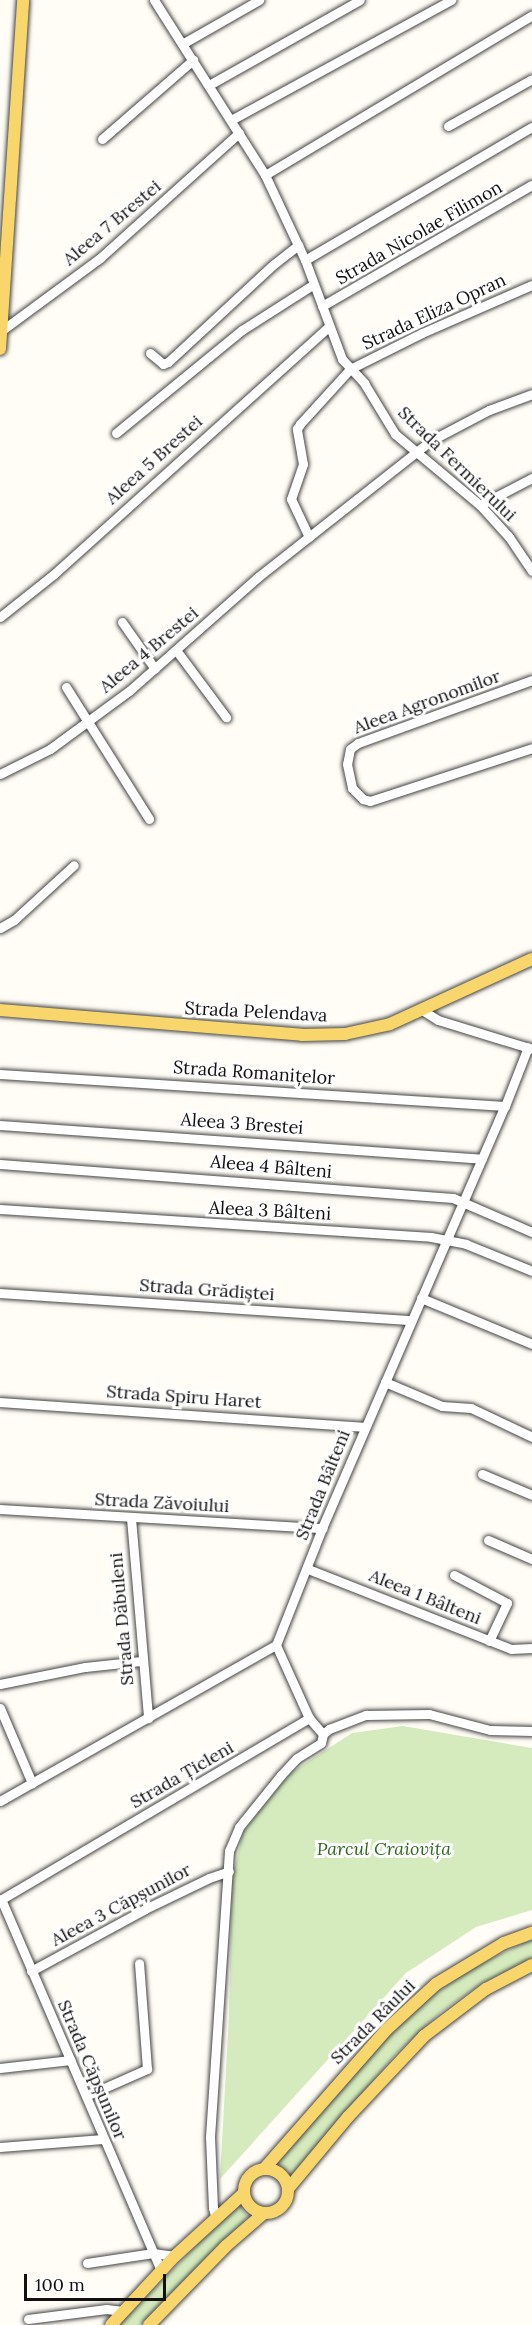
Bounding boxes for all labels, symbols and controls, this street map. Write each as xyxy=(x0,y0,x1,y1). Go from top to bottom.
street label: Aleea 7 Brestei xyxy=(59,176,165,270)
street label: Strada Nicolae Filimon xyxy=(332,176,506,290)
street label: Strada Eliza Opran xyxy=(359,269,509,355)
street label: Strada Fermierului xyxy=(393,402,521,526)
street label: Aleea 5 Brestei xyxy=(101,411,207,509)
street label: Aleea 4 Brestei xyxy=(95,602,203,698)
street label: Aleea Agronomilor xyxy=(351,665,503,739)
street label: Strada Pelendava xyxy=(184,997,328,1027)
street label: Strada Romanițelor xyxy=(172,1057,336,1089)
street label: Aleea 3 Brestei xyxy=(180,1109,304,1139)
street label: Aleea 4 Bâlteni xyxy=(209,1151,333,1183)
street label: Aleea 3 Bâlteni xyxy=(208,1197,332,1225)
street label: Strada Grădiștei xyxy=(139,1275,275,1305)
street label: Strada Spiru Haret xyxy=(106,1381,262,1413)
street label: Strada Bâlteni xyxy=(291,1427,355,1543)
street label: Strada Zăvoiului xyxy=(94,1489,230,1517)
street label: Strada Dăbuleni xyxy=(105,1552,139,1686)
street label: Aleea 1 Bâlteni xyxy=(366,1565,484,1629)
street label: Strada Țicleni xyxy=(127,1737,237,1813)
park label: Parcul Craiovița xyxy=(317,1838,451,1860)
street label: Aleea 3 Căpșunilor xyxy=(47,1859,195,1951)
street label: Strada Râului xyxy=(326,1975,420,2069)
street label: Strada Căpșunilor xyxy=(53,1997,131,2143)
scale bar xyxy=(27,2262,170,2300)
text: 100 m xyxy=(35,2273,85,2296)

